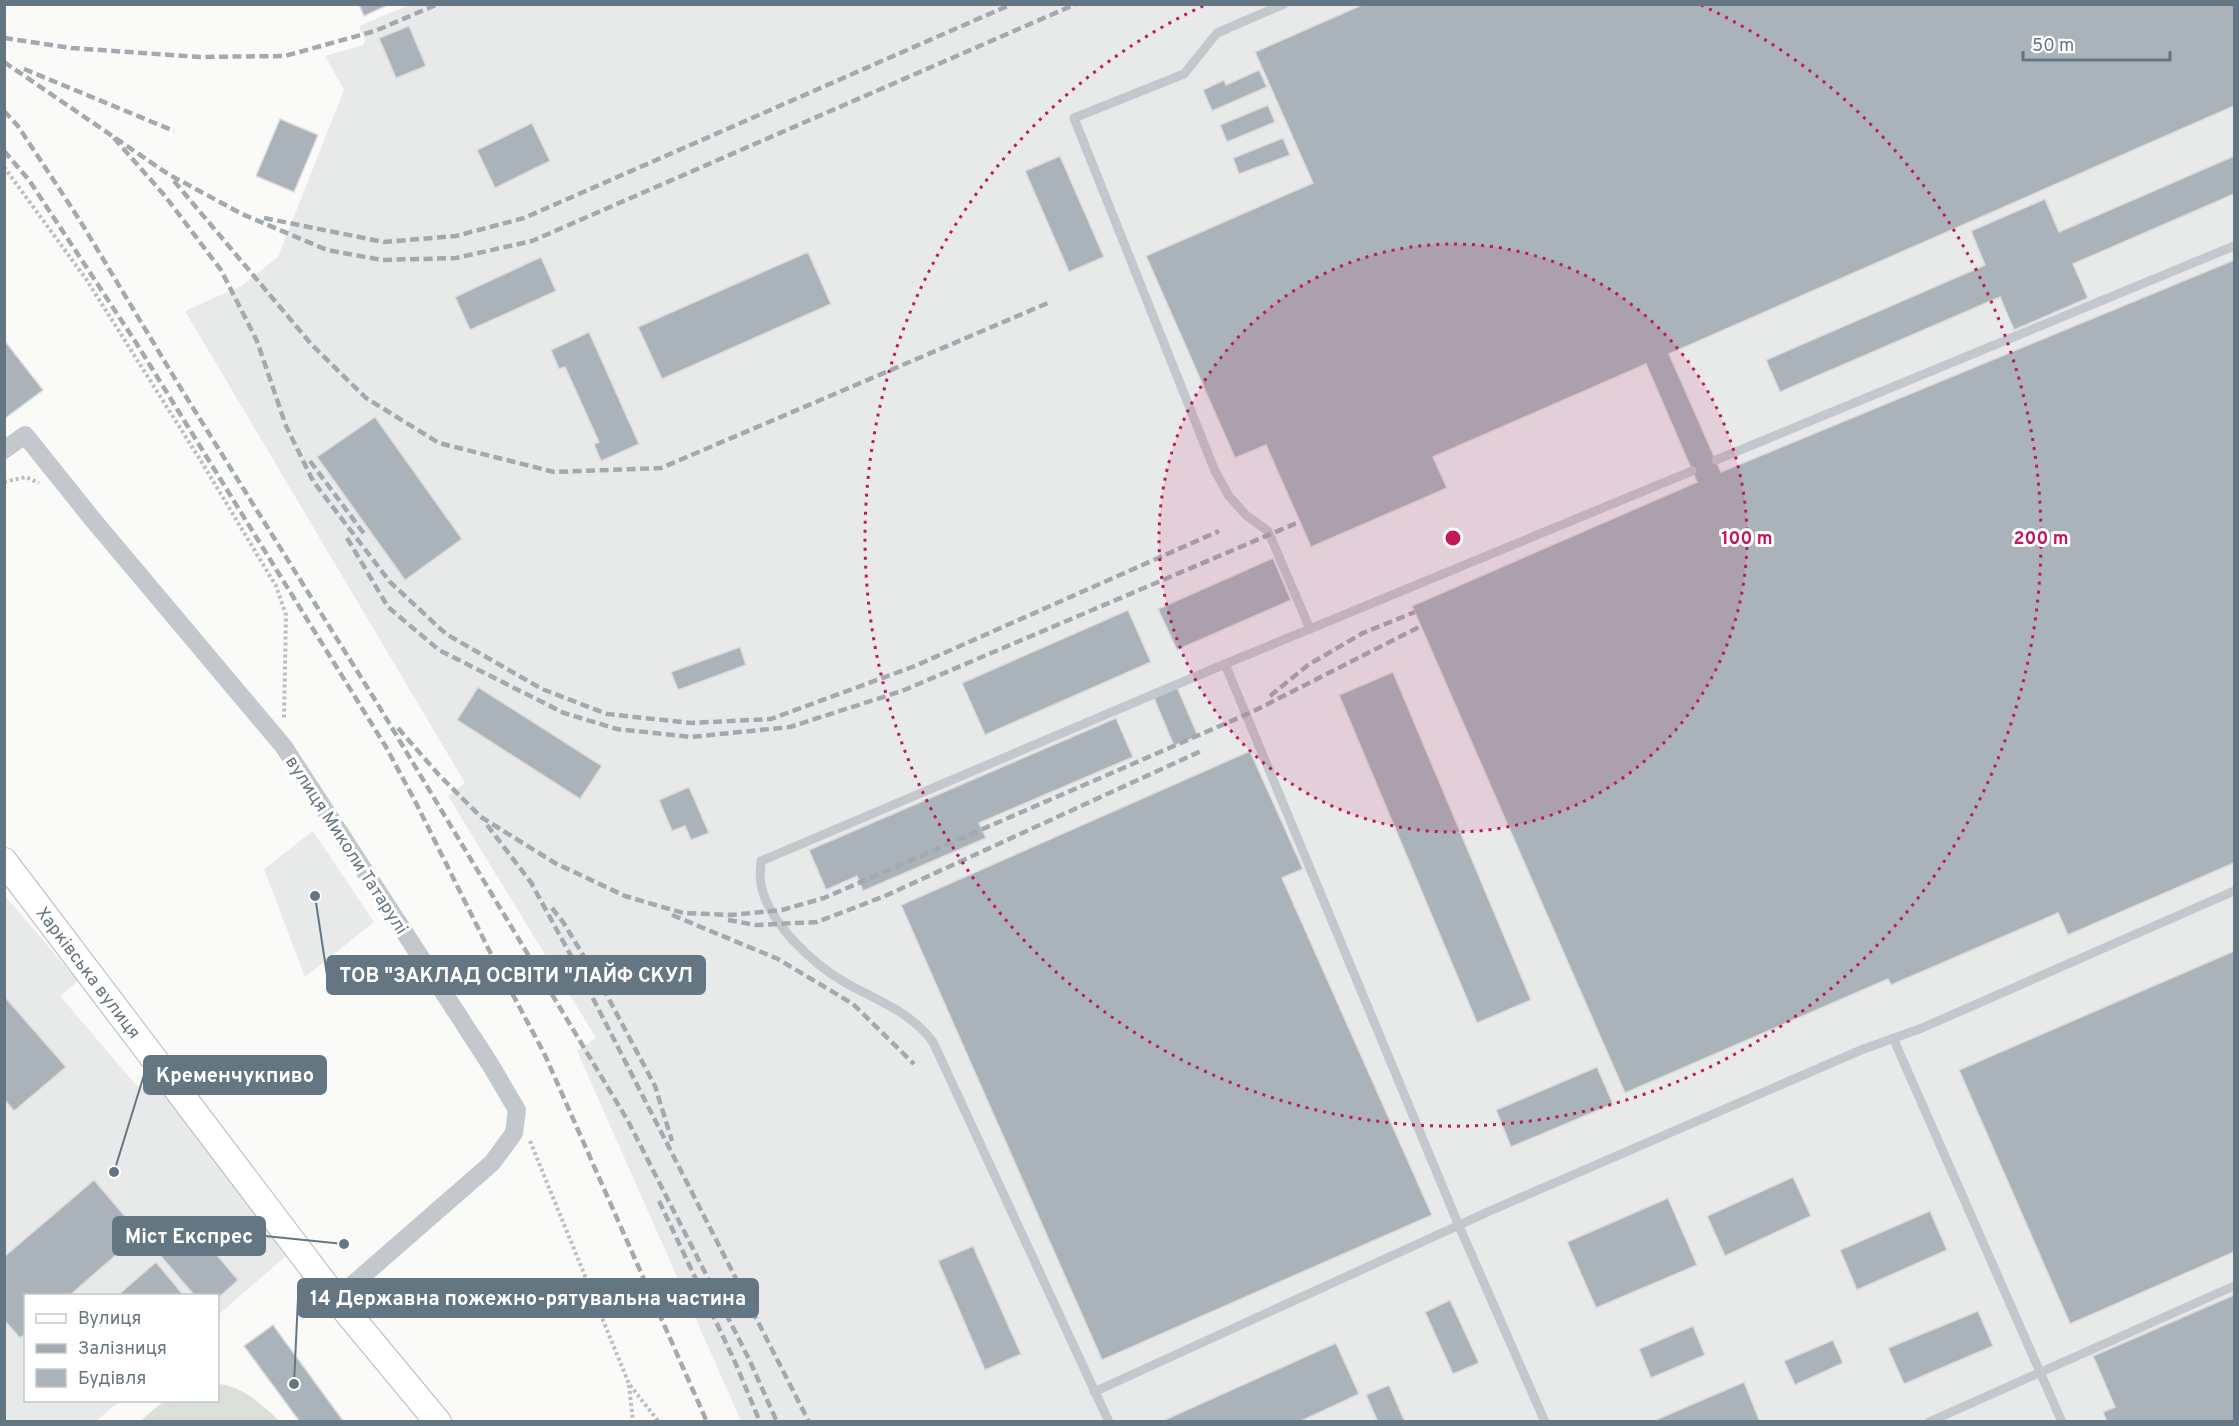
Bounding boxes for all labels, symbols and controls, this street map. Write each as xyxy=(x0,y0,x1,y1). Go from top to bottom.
scale bar xyxy=(2023,24,2170,62)
text: 50 m xyxy=(2032,35,2074,58)
centre of rings xyxy=(1443,528,1463,548)
text: 100 m xyxy=(1721,528,1773,551)
text: 200 m xyxy=(2013,528,2069,551)
street label: вулиця Миколи Татарулі xyxy=(279,752,412,940)
street label: Харківська вулиця xyxy=(30,903,145,1044)
callout: ТОВ "ЗАКЛАД ОСВІТИ "ЛАЙФ СКУЛ xyxy=(327,956,705,994)
text: ТОВ "ЗАКЛАД ОСВІТИ "ЛАЙФ СКУЛ xyxy=(339,962,693,990)
callout: Кременчукпиво xyxy=(144,1056,326,1094)
text: Кременчукпиво xyxy=(156,1064,314,1090)
callout: Міст Експрес xyxy=(113,1217,265,1255)
text: Міст Експрес xyxy=(125,1225,253,1251)
callout: 14 Державна пожежно-рятувальна частина xyxy=(298,1279,758,1317)
text: 14 Державна пожежно-рятувальна частина xyxy=(310,1287,746,1313)
legend xyxy=(24,1294,219,1402)
text: Вулиця xyxy=(78,1308,141,1331)
text: Залізниця xyxy=(78,1338,167,1361)
text: Будівля xyxy=(78,1368,146,1391)

